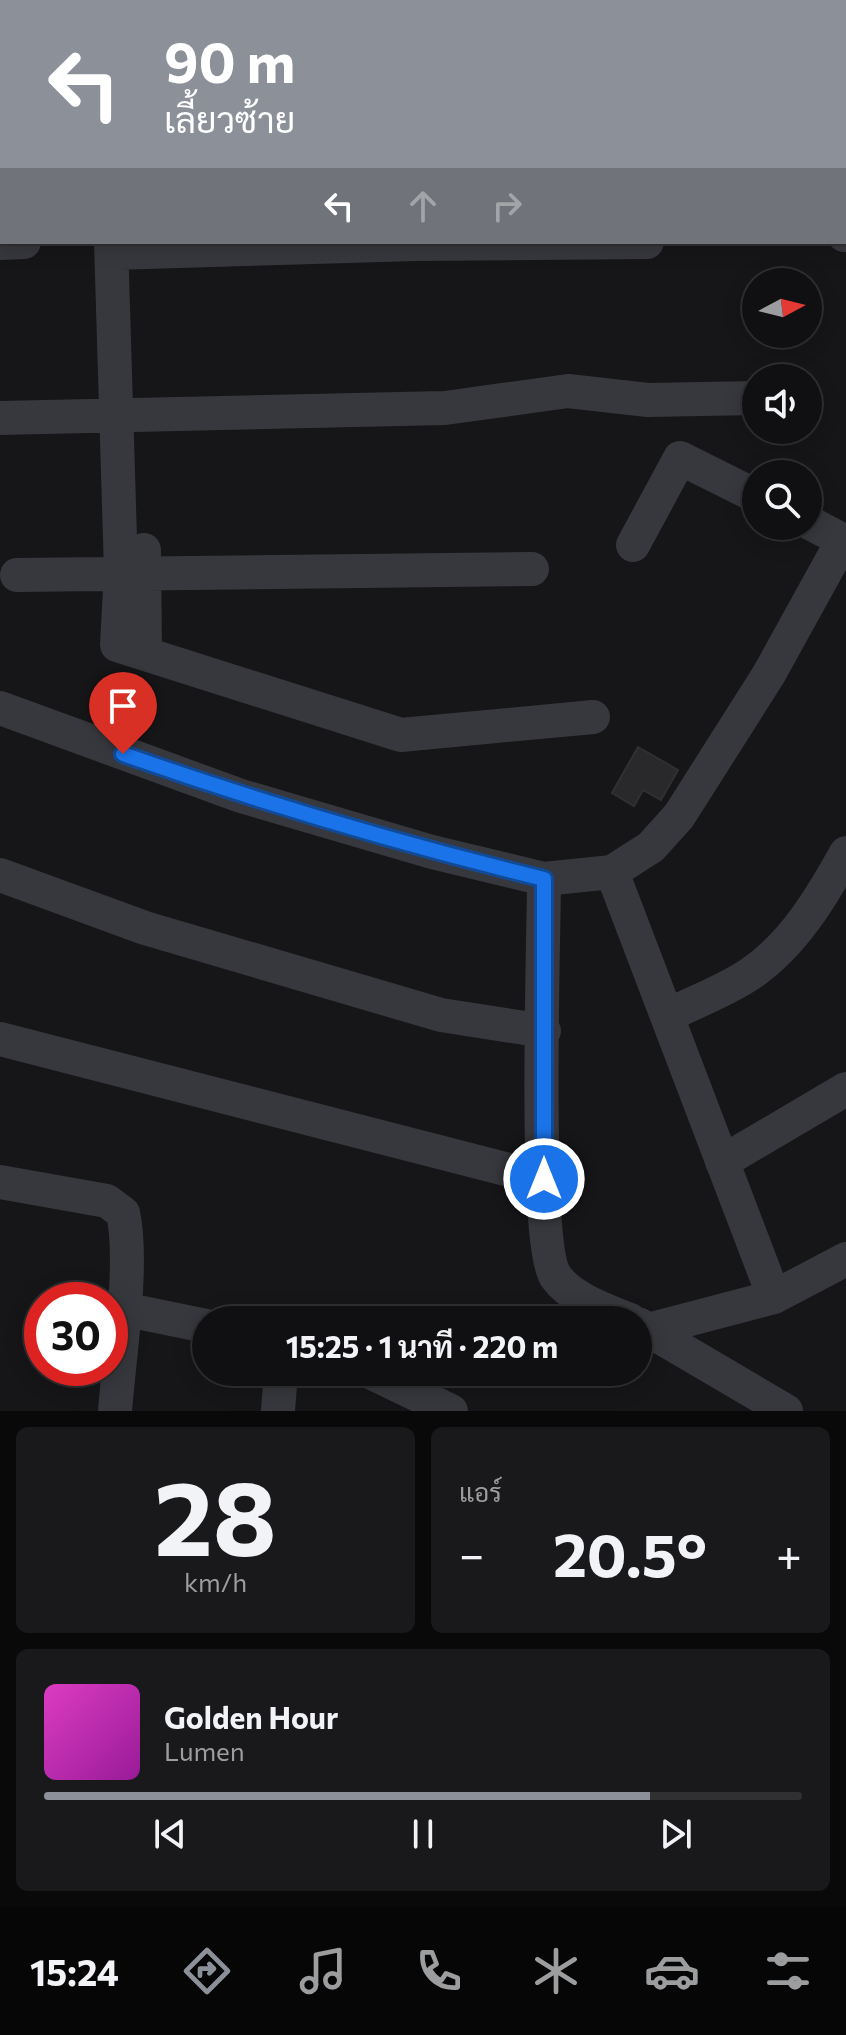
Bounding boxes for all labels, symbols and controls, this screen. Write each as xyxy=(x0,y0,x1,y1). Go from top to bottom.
text: 90 m xyxy=(164,26,295,95)
icon: left xyxy=(32,32,136,136)
text: เลี้ยวซ้าย xyxy=(164,96,295,140)
icon: left xyxy=(317,184,361,228)
icon: ahead xyxy=(401,184,445,228)
icon: right xyxy=(485,184,529,228)
north arrow xyxy=(742,268,822,348)
map controls xyxy=(742,268,822,540)
button: sound xyxy=(742,364,822,444)
button: search xyxy=(742,460,822,540)
pin xyxy=(89,672,157,754)
icon: arrive xyxy=(101,684,145,728)
position arrow xyxy=(502,1137,586,1221)
speed limit sign: 30 xyxy=(24,1282,128,1386)
text: 15:25 · 1 นาที · 220 m xyxy=(286,1327,558,1364)
text: 28 xyxy=(154,1450,277,1577)
text: แอร์ xyxy=(459,1476,502,1507)
text: 20.5° xyxy=(553,1516,707,1589)
text: − xyxy=(459,1526,484,1580)
text: + xyxy=(776,1526,802,1580)
text: km/h xyxy=(184,1566,247,1597)
text: Golden Hour xyxy=(164,1698,338,1735)
text: Lumen xyxy=(164,1735,245,1766)
icon: previous xyxy=(148,1812,192,1856)
icon: pause xyxy=(401,1812,445,1856)
icon: next xyxy=(654,1812,698,1856)
icon: directions xyxy=(179,1943,235,1999)
icon: music xyxy=(295,1943,351,1999)
icon: phone xyxy=(411,1943,467,1999)
icon: climate xyxy=(528,1943,584,1999)
icon: car xyxy=(644,1943,700,1999)
icon: filters xyxy=(760,1943,816,1999)
text: 15:24 xyxy=(30,1949,119,1993)

